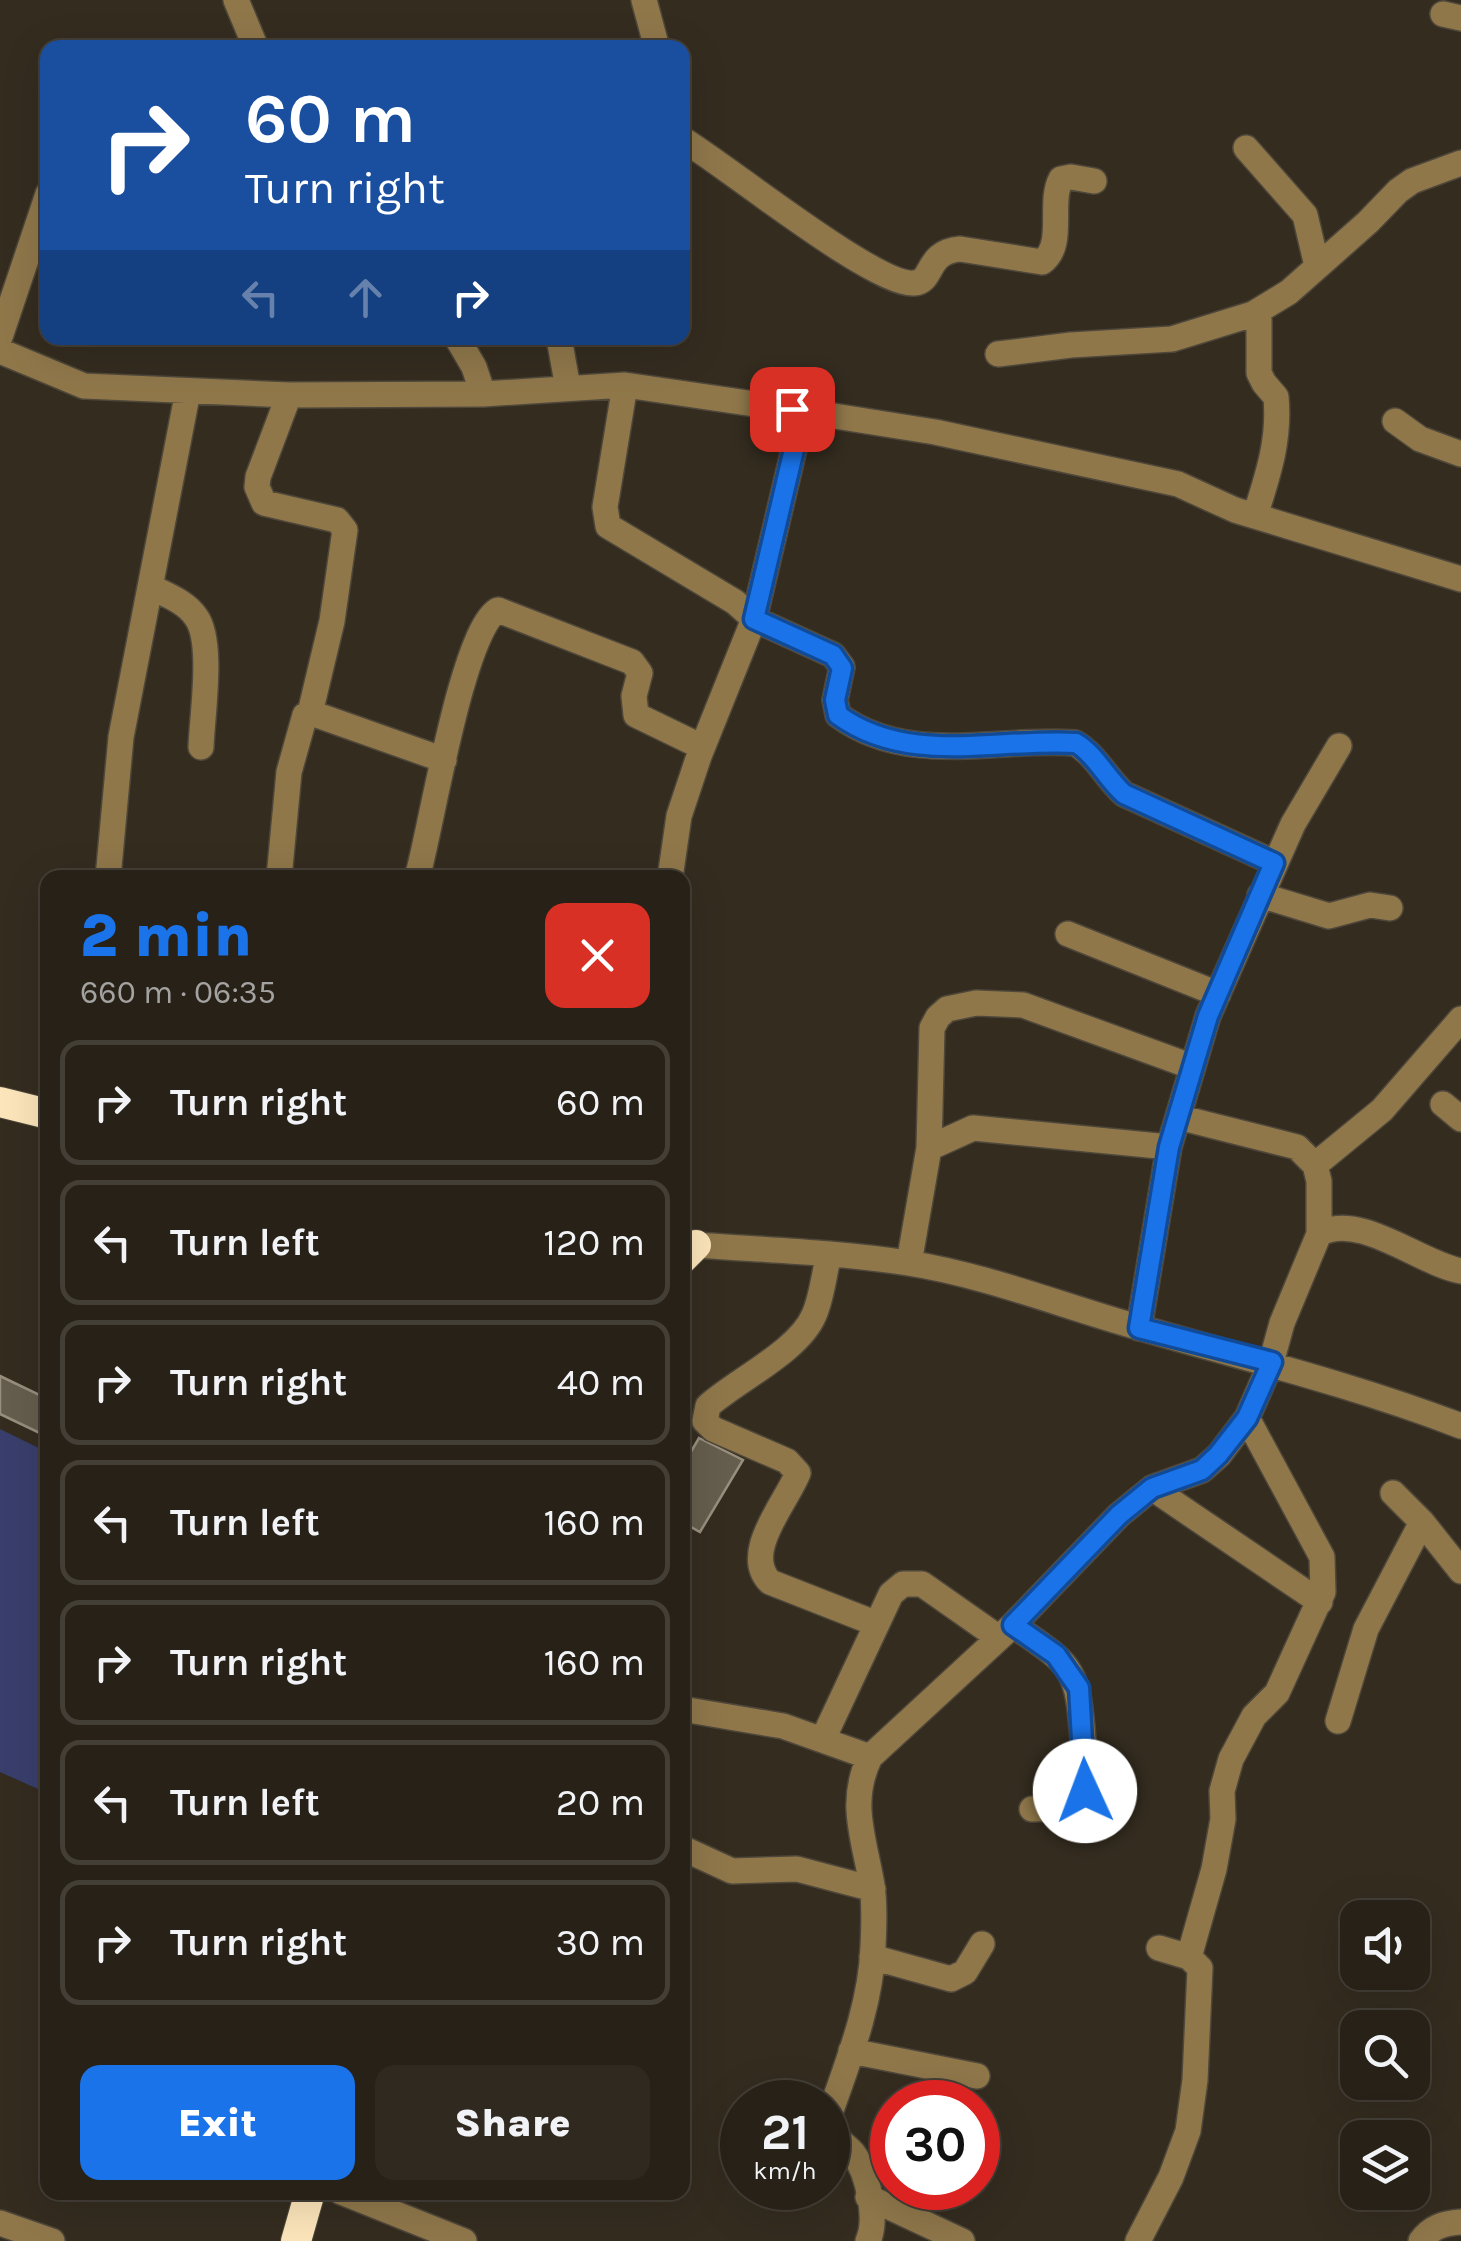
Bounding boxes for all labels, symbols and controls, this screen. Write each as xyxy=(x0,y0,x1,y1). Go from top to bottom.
text: 60 m xyxy=(245,78,416,160)
icon: right xyxy=(80,80,210,210)
text: Turn right xyxy=(245,162,445,214)
icon: left xyxy=(233,270,288,325)
icon: ahead xyxy=(338,270,393,325)
icon: right xyxy=(443,270,498,325)
pin xyxy=(750,367,835,452)
icon: arrive xyxy=(765,382,820,437)
text: 2 min xyxy=(80,901,252,971)
button: close xyxy=(545,903,650,1008)
text: 660 m · 06:35 xyxy=(80,974,276,1011)
icon: right xyxy=(85,1075,140,1130)
text: Turn right xyxy=(170,1080,347,1125)
text: 60 m xyxy=(556,1080,645,1125)
icon: left xyxy=(85,1215,140,1270)
text: Turn left xyxy=(170,1220,320,1265)
text: 120 m xyxy=(543,1220,645,1265)
icon: right xyxy=(85,1355,140,1410)
text: Turn right xyxy=(170,1360,347,1405)
text: 40 m xyxy=(557,1360,645,1405)
icon: left xyxy=(85,1495,140,1550)
text: Turn left xyxy=(170,1500,320,1545)
text: 160 m xyxy=(544,1500,645,1545)
icon: right xyxy=(85,1635,140,1690)
text: Turn right xyxy=(170,1640,347,1685)
text: 160 m xyxy=(544,1640,645,1685)
position arrow xyxy=(1033,1739,1137,1843)
icon: left xyxy=(85,1775,140,1830)
text: Turn left xyxy=(170,1780,320,1825)
text: 20 m xyxy=(556,1780,645,1825)
map controls xyxy=(1340,1900,1430,2210)
button: sound xyxy=(1340,1900,1430,1990)
icon: right xyxy=(85,1915,140,1970)
text: Turn right xyxy=(170,1920,347,1965)
text: 30 m xyxy=(555,1920,645,1965)
button: search xyxy=(1340,2010,1430,2100)
button: Exit xyxy=(80,2065,355,2180)
button: Share xyxy=(375,2065,650,2180)
speed limit sign: 30 xyxy=(870,2080,1000,2210)
text: 21 xyxy=(761,2103,809,2162)
button: layers xyxy=(1340,2120,1430,2210)
text: km/h xyxy=(753,2156,817,2185)

